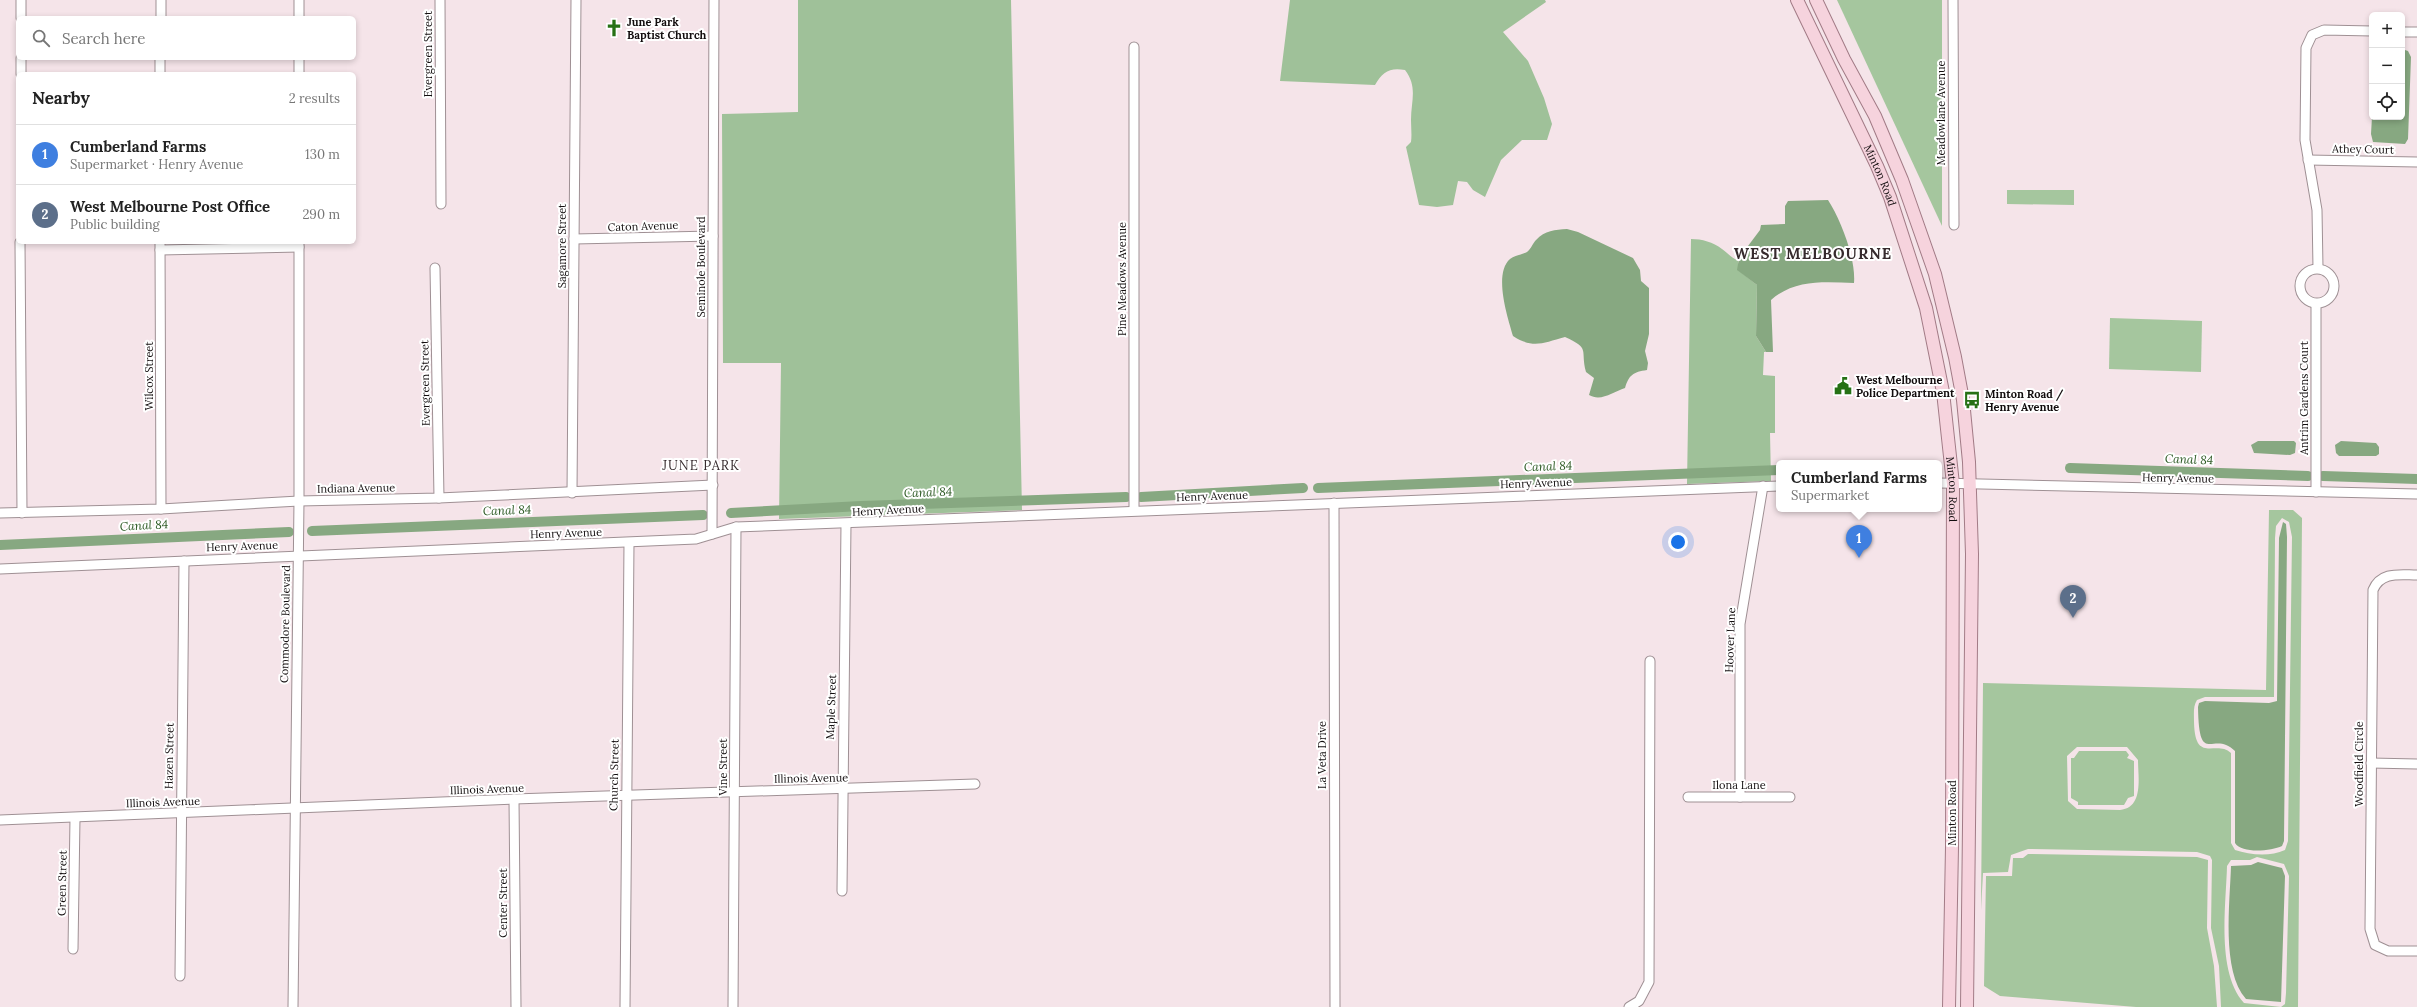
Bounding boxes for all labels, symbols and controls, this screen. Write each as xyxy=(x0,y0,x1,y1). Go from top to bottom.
street label: Evergreen Street xyxy=(421,10,435,97)
map controls xyxy=(2369,12,2405,120)
button: + xyxy=(2369,12,2405,48)
place label: June Park Baptist Church xyxy=(627,15,707,42)
search box xyxy=(16,16,356,60)
church icon: June Park Baptist Church xyxy=(604,18,624,38)
icon: search xyxy=(30,27,52,49)
text: Search here xyxy=(62,29,145,48)
button: − xyxy=(2369,48,2405,84)
street label: Meadowlane Avenue xyxy=(1934,61,1948,165)
button: locate xyxy=(2369,84,2405,120)
text: Nearby xyxy=(32,87,90,109)
text: 2 results xyxy=(289,90,340,107)
text: Cumberland Farms xyxy=(70,137,206,156)
street label: Athey Court xyxy=(2331,141,2395,157)
street label: Minton Road xyxy=(1861,142,1900,208)
text: 1 xyxy=(42,146,48,163)
text: 130 m xyxy=(305,146,340,163)
text: Supermarket · Henry Avenue xyxy=(70,156,243,173)
text: West Melbourne Post Office xyxy=(70,197,270,216)
street label: Sagamore Street xyxy=(555,203,569,288)
text: 2 xyxy=(42,206,48,223)
text: 290 m xyxy=(302,206,340,223)
text: Public building xyxy=(70,216,160,233)
street label: Seminole Boulevard xyxy=(694,216,708,318)
street label: Caton Avenue xyxy=(607,218,679,234)
street label: Pine Meadows Avenue xyxy=(1115,222,1129,336)
district label: WEST MELBOURNE xyxy=(1734,244,1892,263)
street label: Evergreen Street xyxy=(417,339,433,426)
street label: Antrim Gardens Court xyxy=(2297,340,2311,456)
street label: Wilcox Street xyxy=(142,341,156,410)
place label: West Melbourne Police Department xyxy=(1856,373,1955,400)
public building icon: West Melbourne Police Department xyxy=(1833,376,1853,396)
place label: Minton Road / Henry Avenue xyxy=(1985,387,2064,414)
bus stop icon: Minton Road / Henry Avenue xyxy=(1962,390,1982,410)
water label: Canal 84 xyxy=(2165,451,2213,467)
street label: Minton Road xyxy=(1943,456,1960,522)
district label: JUNE PARK xyxy=(661,457,740,474)
water label: Canal 84 xyxy=(1524,458,1572,474)
popup xyxy=(1776,460,1942,512)
text: Cumberland Farms xyxy=(1791,468,1927,487)
street label: Henry Avenue xyxy=(2142,470,2214,486)
street label: Henry Avenue xyxy=(1500,475,1572,491)
street label: Indiana Avenue xyxy=(317,480,395,496)
water label: Canal 84 xyxy=(904,484,952,500)
text: Supermarket xyxy=(1791,487,1869,504)
street label: Henry Avenue xyxy=(1176,488,1248,504)
street label: Henry Avenue xyxy=(852,501,924,519)
water label: Canal 84 xyxy=(483,502,531,518)
water label: Canal 84 xyxy=(119,516,169,534)
street label: Henry Avenue xyxy=(530,525,602,541)
pin: 1 xyxy=(1846,525,1872,558)
your location xyxy=(1668,532,1688,552)
street label: Henry Avenue xyxy=(206,538,278,554)
street label: Commodore Boulevard xyxy=(277,565,293,683)
pin: 2 xyxy=(2060,585,2086,618)
street label: Hoover Lane xyxy=(1722,607,1738,673)
street label: Maple Street xyxy=(823,673,839,740)
street label: La Veta Drive xyxy=(1315,721,1329,789)
street label: Woodfield Circle xyxy=(2352,721,2366,807)
street label: Hazen Street xyxy=(161,722,177,789)
street label: Church Street xyxy=(606,738,622,811)
street label: Vine Street xyxy=(716,738,730,796)
street label: Illinois Avenue xyxy=(774,770,848,786)
street label: Ilona Lane xyxy=(1712,778,1766,792)
street label: Minton Road xyxy=(1945,780,1959,846)
street label: Illinois Avenue xyxy=(450,781,524,797)
street label: Illinois Avenue xyxy=(126,794,200,810)
street label: Green Street xyxy=(54,849,70,916)
street label: Center Street xyxy=(496,868,510,938)

